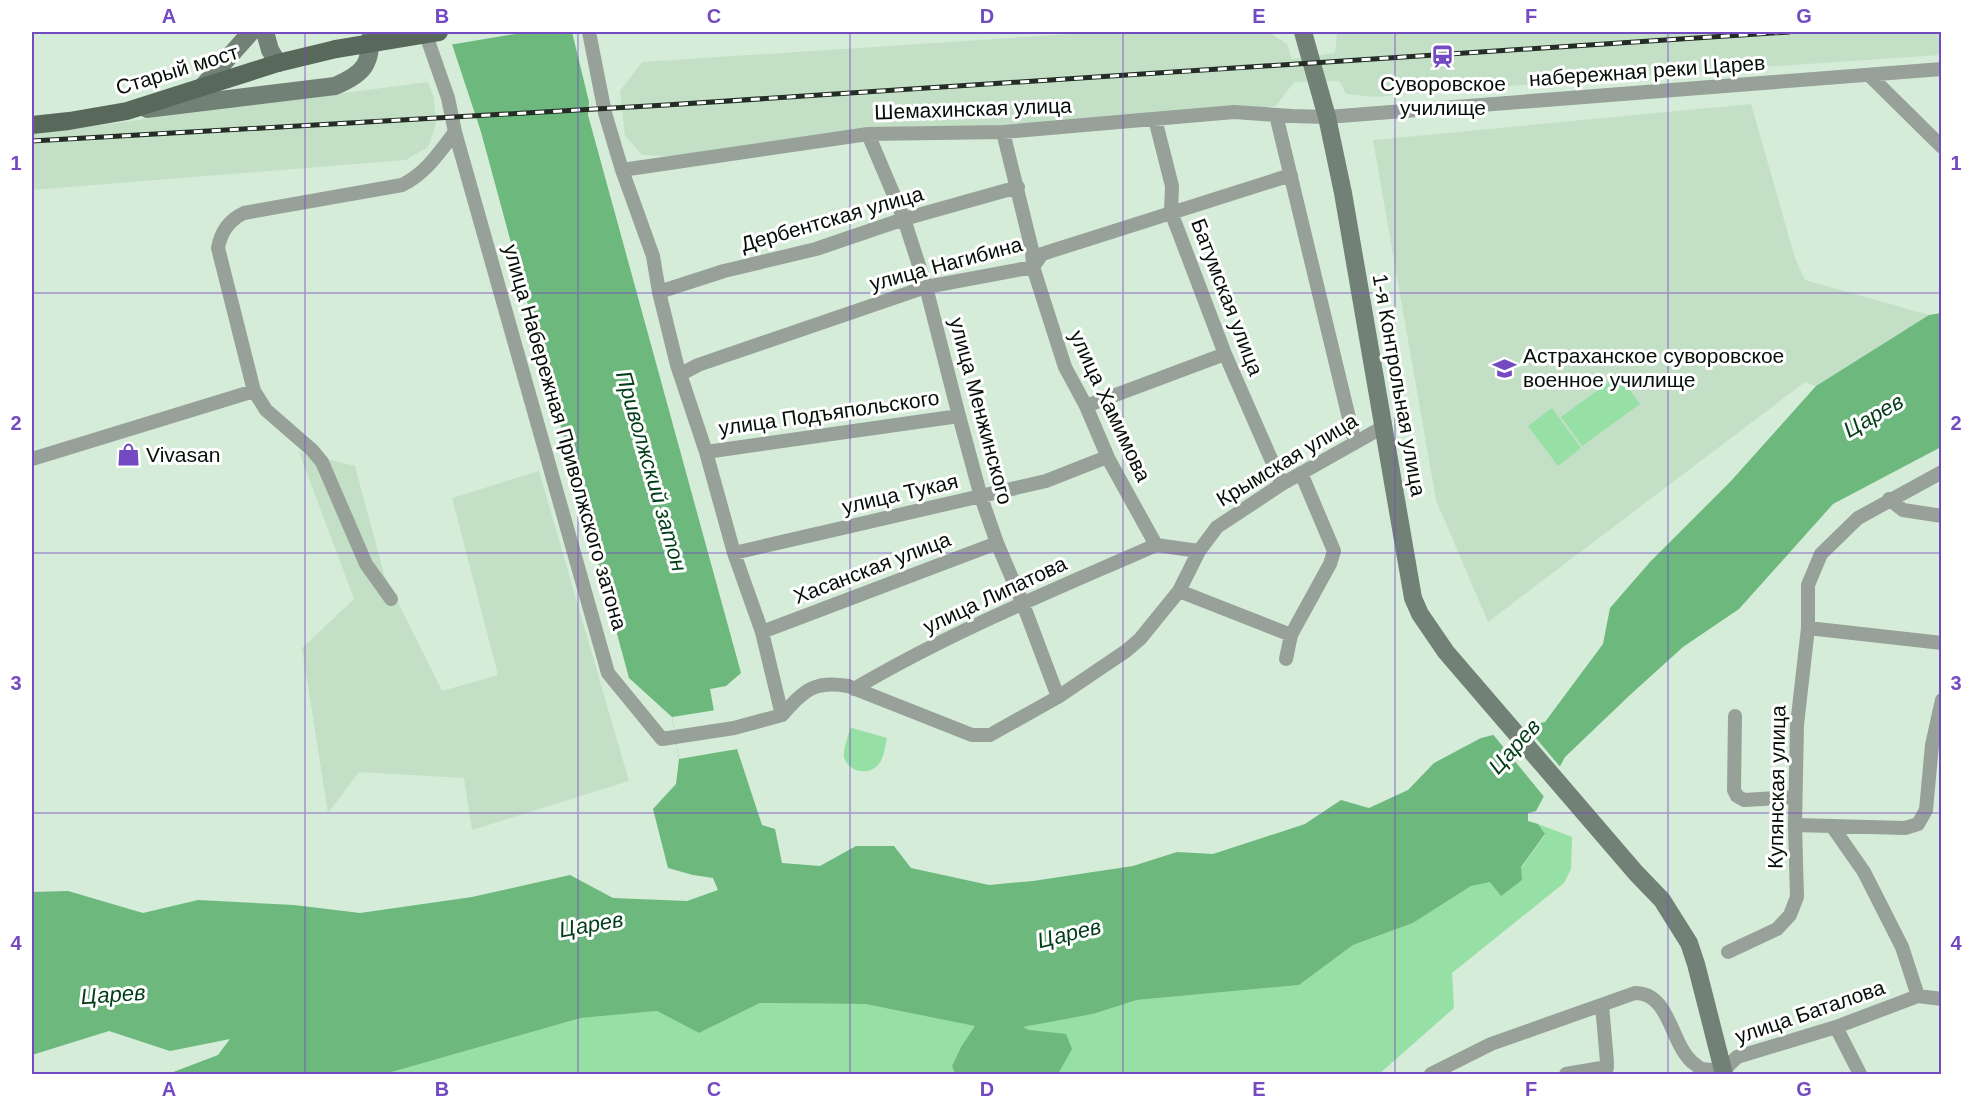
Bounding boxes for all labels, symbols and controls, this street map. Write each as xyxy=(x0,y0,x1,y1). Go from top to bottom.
text: A xyxy=(162,5,176,27)
text: B xyxy=(435,5,449,27)
text: C xyxy=(707,5,721,27)
text: D xyxy=(980,5,994,27)
text: E xyxy=(1252,5,1266,27)
text: F xyxy=(1525,5,1537,27)
text: G xyxy=(1796,5,1812,27)
street label: Старый мост xyxy=(113,40,241,99)
station icon: Суворовское училище xyxy=(1430,43,1456,69)
street label: набережная реки Царев xyxy=(1528,51,1766,90)
place label: Суворовское училище xyxy=(1380,72,1506,119)
street label: Шемахинская улица xyxy=(874,94,1072,123)
text: 1 xyxy=(10,152,22,174)
text: 1 xyxy=(1950,152,1962,174)
street label: Дербентская улица xyxy=(738,181,926,256)
street label: Батумская улица xyxy=(1187,215,1268,379)
street label: улица Нагибина xyxy=(867,232,1025,295)
street label: улица Набережная Приволжского затона xyxy=(499,241,632,633)
street label: 1-я Контрольная улица xyxy=(1369,272,1430,498)
street label: улица Менжинского xyxy=(945,315,1017,507)
street label: улица Хамимова xyxy=(1065,327,1156,485)
place label: Астраханское суворовское военное училище xyxy=(1523,344,1784,391)
school or university icon: Астраханское суворовское военное училище xyxy=(1492,355,1518,381)
water label: Приволжский затон xyxy=(611,368,692,574)
street label: улица Подъяпольского xyxy=(717,386,941,439)
water label: Царев xyxy=(1839,388,1908,442)
street label: Крымская улица xyxy=(1212,408,1362,511)
text: 2 xyxy=(10,412,22,434)
text: 2 xyxy=(1950,412,1962,434)
shop icon: Vivasan xyxy=(115,442,141,468)
place label: Vivasan xyxy=(146,443,220,466)
street label: улица Тукая xyxy=(840,469,960,518)
street label: Хасанская улица xyxy=(790,527,954,608)
street label: улица Липатова xyxy=(920,551,1070,638)
text: 3 xyxy=(10,672,22,694)
text: 3 xyxy=(1950,672,1962,694)
street label: Купянская улица xyxy=(1764,705,1789,869)
water label: Царев xyxy=(1483,714,1545,779)
water label: Царев xyxy=(557,907,625,942)
water label: Царев xyxy=(1035,914,1104,953)
text: 4 xyxy=(10,932,22,954)
text: 4 xyxy=(1950,932,1962,954)
street label: улица Баталова xyxy=(1732,975,1888,1048)
water label: Царев xyxy=(80,980,146,1009)
text: A xyxy=(162,1078,176,1100)
text: B xyxy=(435,1078,449,1100)
text: C xyxy=(707,1078,721,1100)
text: D xyxy=(980,1078,994,1100)
text: E xyxy=(1252,1078,1266,1100)
text: F xyxy=(1525,1078,1537,1100)
text: G xyxy=(1796,1078,1812,1100)

